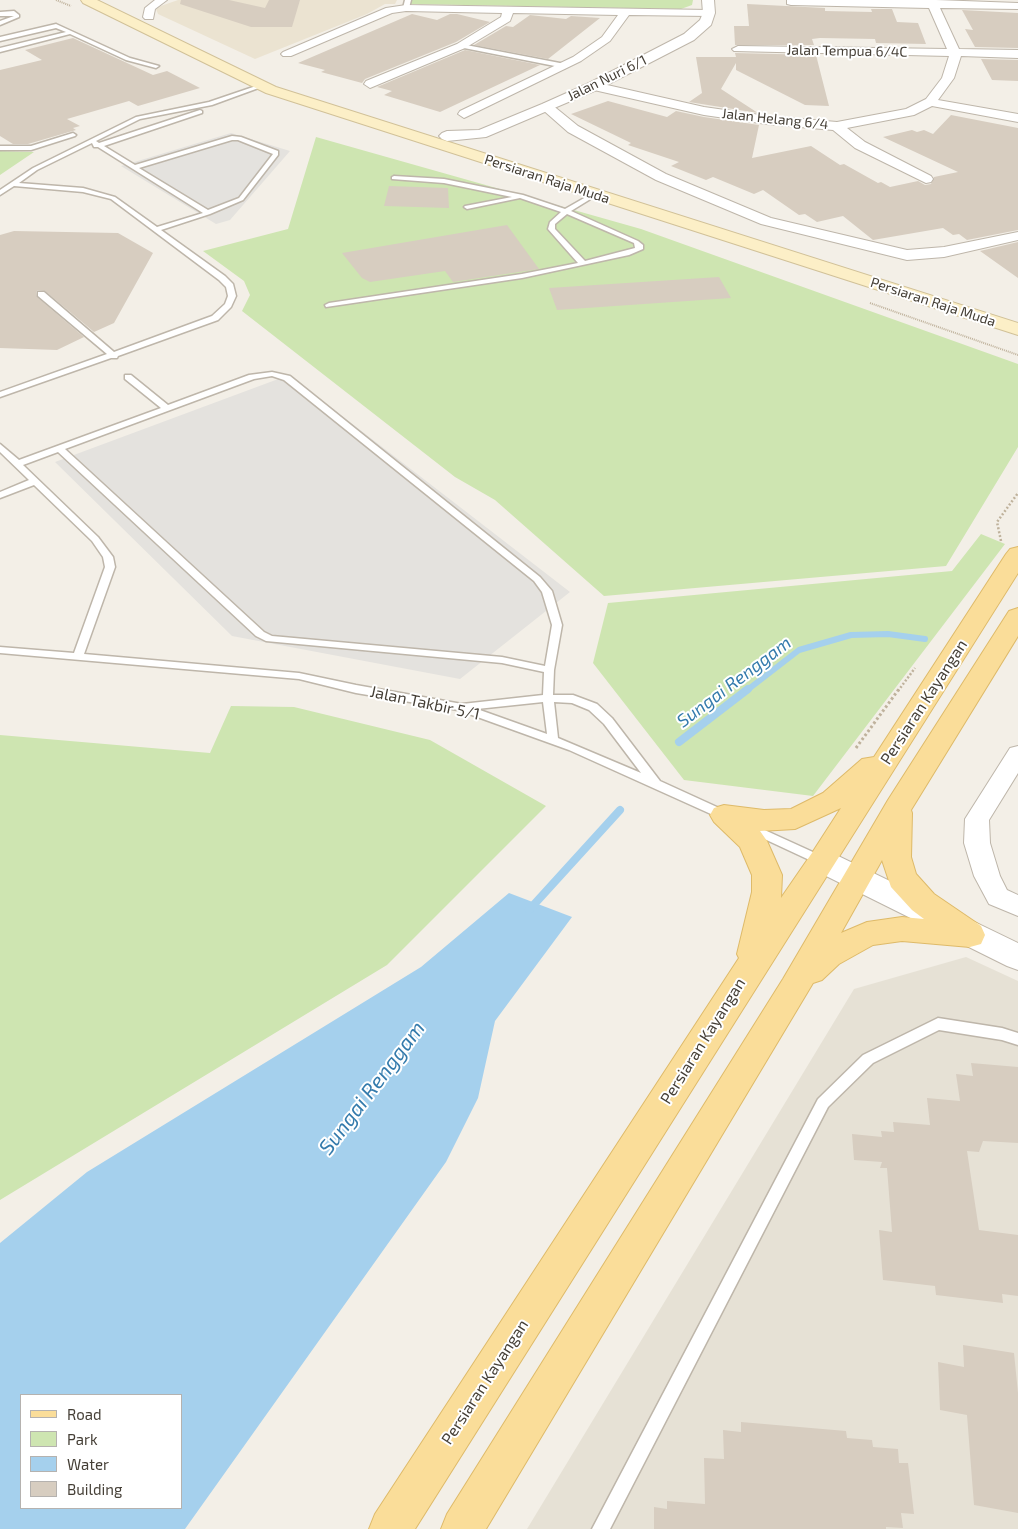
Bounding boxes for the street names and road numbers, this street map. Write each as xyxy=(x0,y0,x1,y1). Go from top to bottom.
street label: Jalan Tempua 6/4C xyxy=(787,42,907,60)
street label: Jalan Nuri 6/1 xyxy=(564,52,650,104)
street label: Jalan Helang 6/4 xyxy=(721,105,829,133)
street label: Persiaran Raja Muda xyxy=(482,151,612,207)
street label: Persiaran Raja Muda xyxy=(868,274,998,330)
street label: Persiaran Kayangan xyxy=(876,636,972,768)
street label: Jalan Takbir 5/1 xyxy=(368,682,482,724)
street label: Persiaran Kayangan xyxy=(656,974,750,1108)
street label: Persiaran Kayangan xyxy=(437,1316,533,1448)

